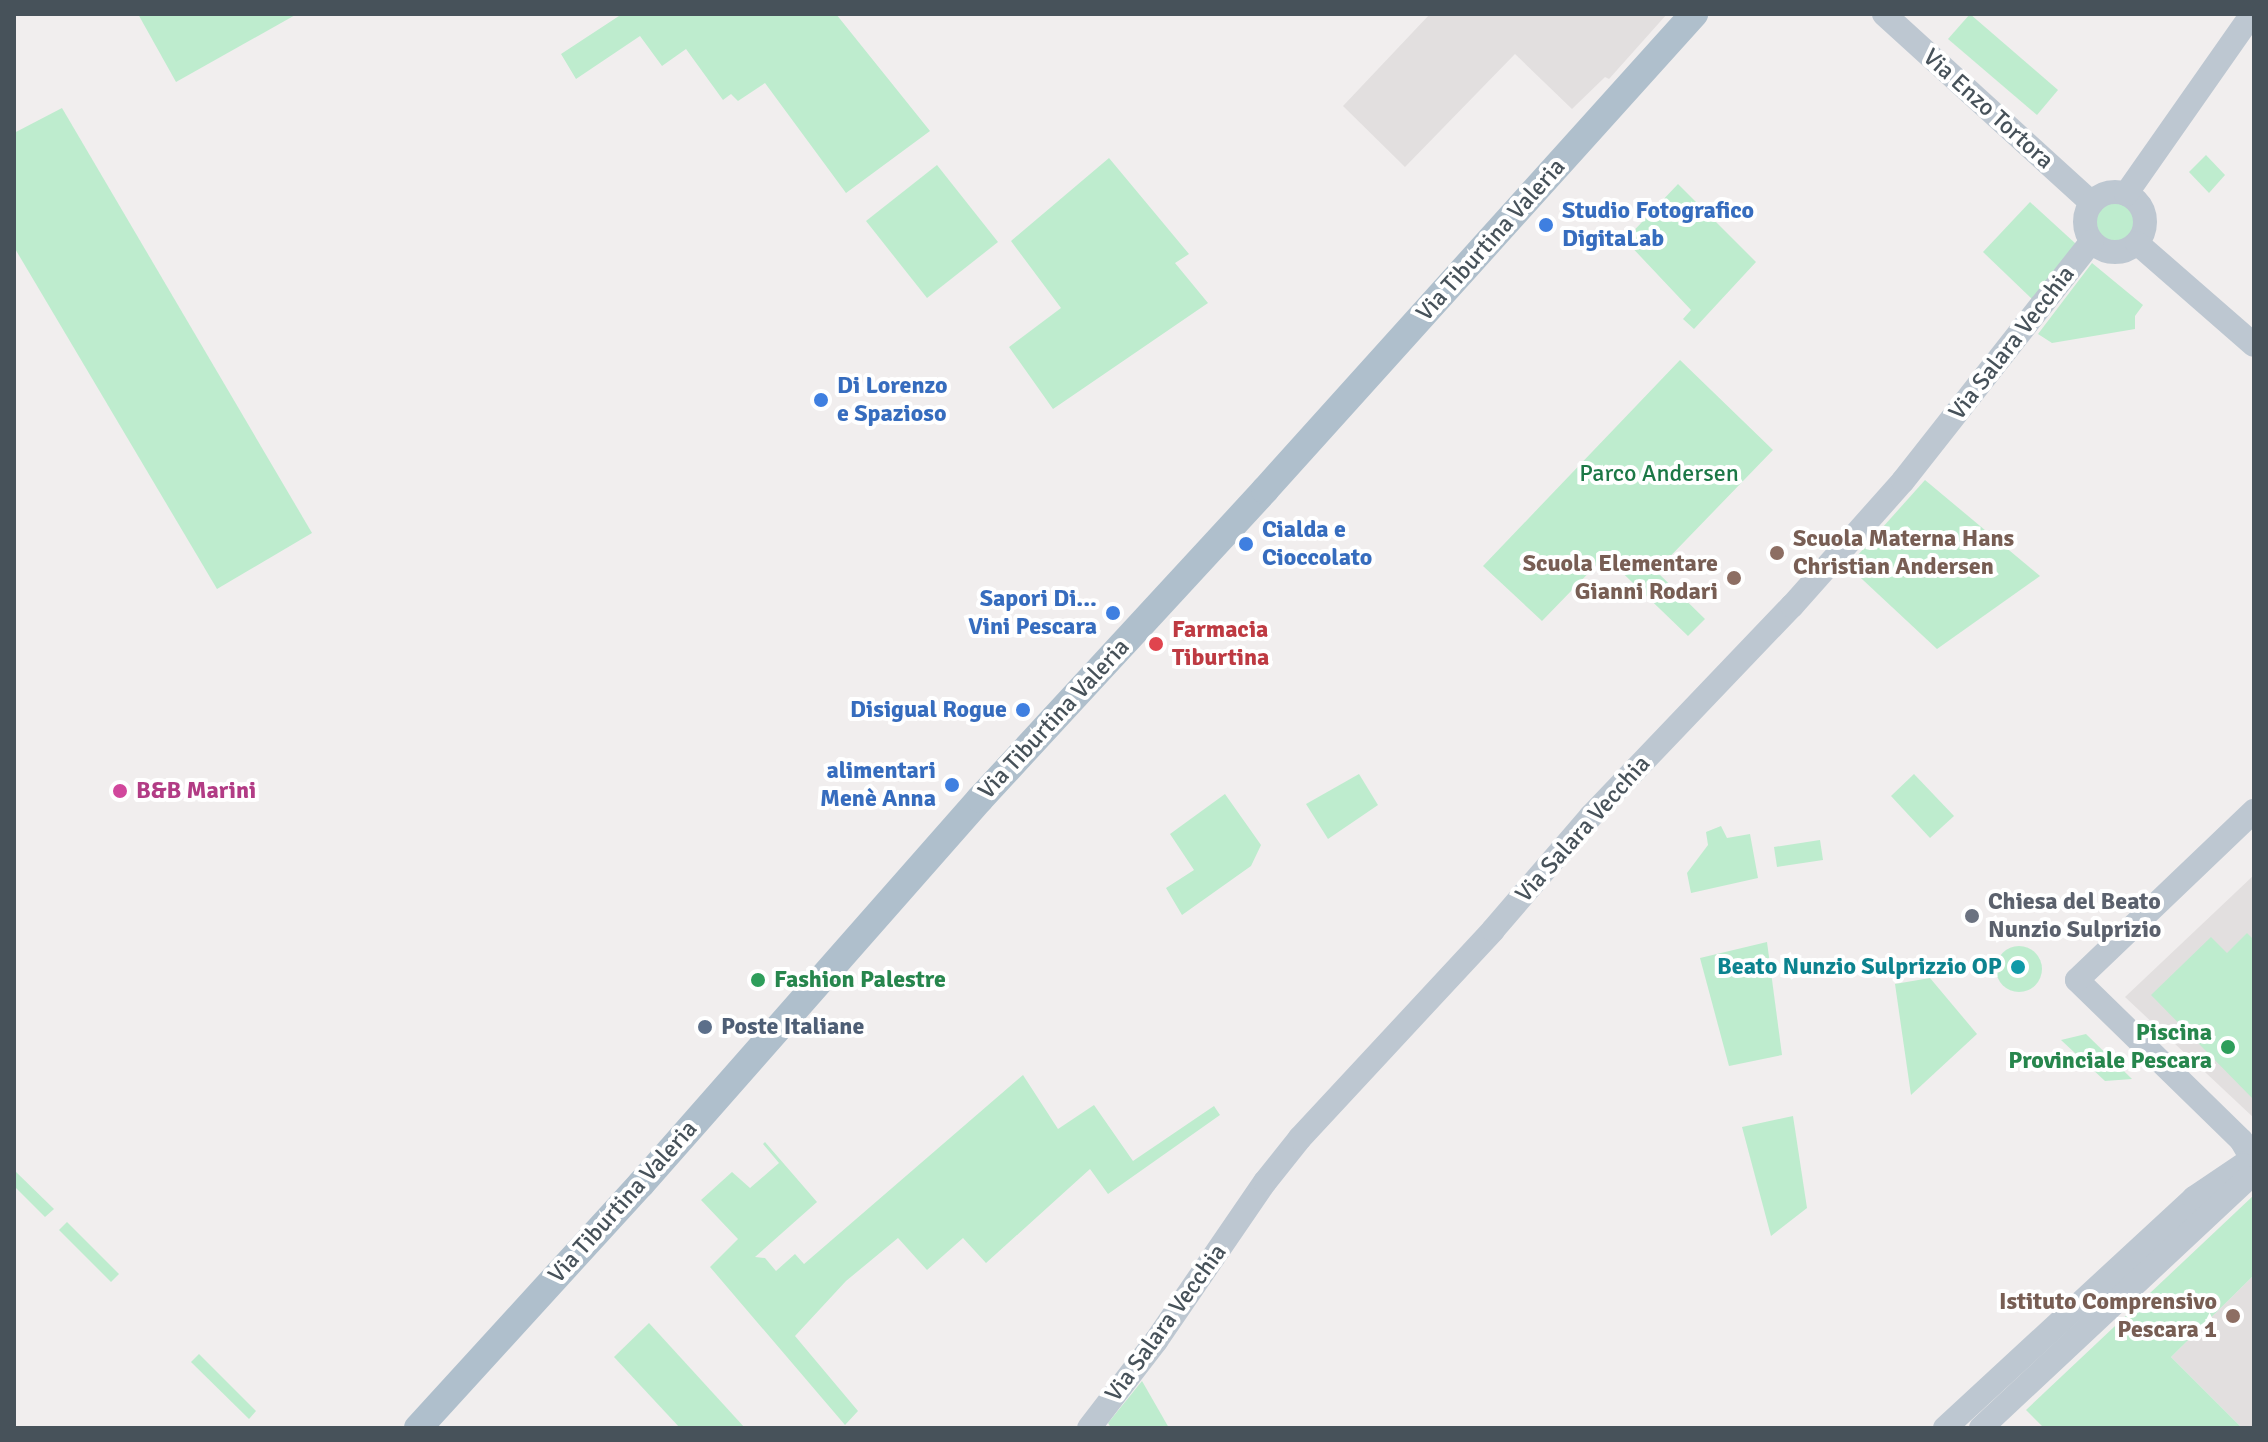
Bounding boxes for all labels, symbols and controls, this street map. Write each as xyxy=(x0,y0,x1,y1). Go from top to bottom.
street label: Via Enzo Tortora xyxy=(1917,43,2059,175)
street label: Via Tiburtina Valeria xyxy=(1411,153,1571,327)
place label: Studio Fotografico DigitaLab xyxy=(1562,197,1754,253)
marker: Studio Fotografico DigitaLab xyxy=(1537,216,1555,234)
street label: Via Salara Vecchia xyxy=(1943,260,2081,426)
place label: Di Lorenzo e Spazioso xyxy=(837,372,948,428)
marker: Di Lorenzo e Spazioso xyxy=(812,391,830,409)
park label: Parco Andersen xyxy=(1579,460,1739,488)
place label: Cialda e Cioccolato xyxy=(1262,516,1372,572)
place label: Scuola Materna Hans Christian Andersen xyxy=(1793,525,2014,581)
marker: Cialda e Cioccolato xyxy=(1237,535,1255,553)
marker: Scuola Materna Hans Christian Andersen xyxy=(1768,544,1786,562)
place label: Scuola Elementare Gianni Rodari xyxy=(1523,550,1718,606)
marker: Scuola Elementare Gianni Rodari xyxy=(1725,569,1743,587)
place label: Sapori Di... Vini Pescara xyxy=(968,585,1097,641)
marker: Sapori Di... Vini Pescara xyxy=(1104,604,1122,622)
place label: Farmacia Tiburtina xyxy=(1172,616,1269,672)
street label: Via Tiburtina Valeria xyxy=(972,633,1136,805)
marker: Farmacia Tiburtina xyxy=(1147,635,1165,653)
place label: Disigual Rogue xyxy=(850,696,1007,724)
marker: Disigual Rogue xyxy=(1014,701,1032,719)
street label: Via Salara Vecchia xyxy=(1510,750,1656,908)
place label: alimentari Menè Anna xyxy=(820,757,936,813)
marker: alimentari Menè Anna xyxy=(943,776,961,794)
place label: B&B Marini xyxy=(136,777,256,805)
marker: B&B Marini xyxy=(111,782,129,800)
place label: Chiesa del Beato Nunzio Sulprizio xyxy=(1988,888,2161,944)
marker: Chiesa del Beato Nunzio Sulprizio xyxy=(1963,907,1981,925)
place label: Beato Nunzio Sulprizzio OP xyxy=(1717,953,2002,981)
marker: Beato Nunzio Sulprizzio OP xyxy=(2009,958,2027,976)
place label: Fashion Palestre xyxy=(774,966,946,994)
marker: Fashion Palestre xyxy=(749,971,767,989)
place label: Poste Italiane xyxy=(721,1013,864,1041)
marker: Poste Italiane xyxy=(696,1018,714,1036)
place label: Piscina Provinciale Pescara xyxy=(2008,1019,2212,1075)
marker: Piscina Provinciale Pescara xyxy=(2219,1038,2237,1056)
street label: Via Tiburtina Valeria xyxy=(543,1115,703,1289)
street label: Via Salara Vecchia xyxy=(1099,1239,1233,1407)
place label: Istituto Comprensivo Pescara 1 xyxy=(1999,1288,2217,1344)
marker: Istituto Comprensivo Pescara 1 xyxy=(2224,1307,2242,1325)

